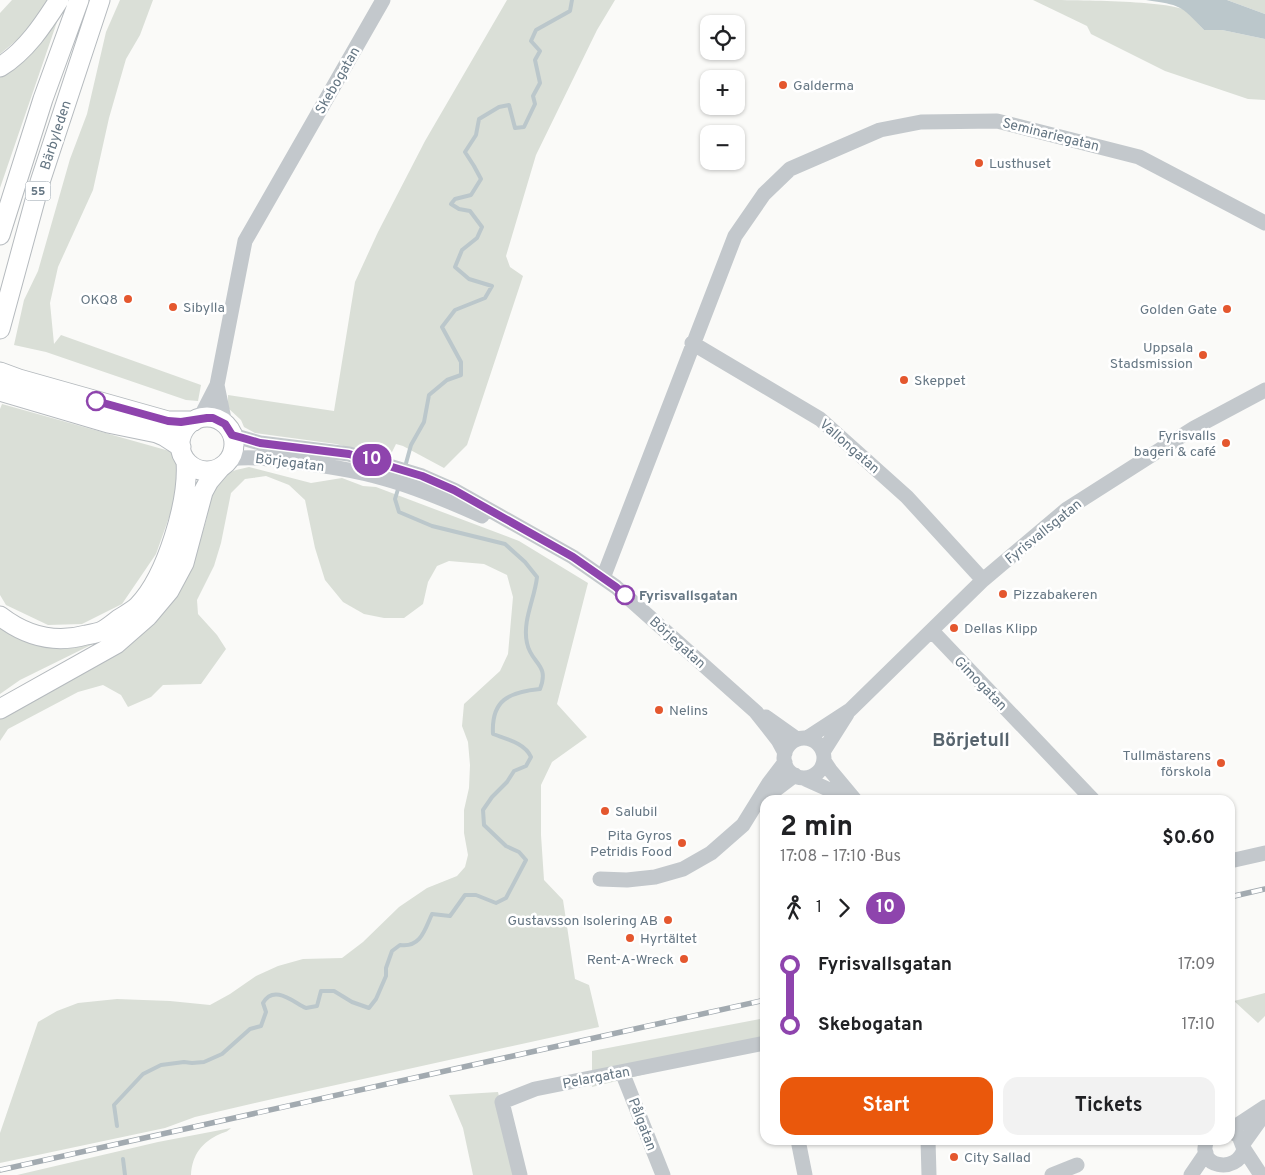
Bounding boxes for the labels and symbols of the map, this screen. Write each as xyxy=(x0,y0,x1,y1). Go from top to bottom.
street label: Skebogatan xyxy=(312,44,364,117)
place label: Galderma xyxy=(793,78,854,95)
marker: Galderma xyxy=(777,79,789,91)
street label: Bärbyleden xyxy=(37,99,76,172)
street label: Seminariegatan xyxy=(1000,115,1101,156)
place label: Lusthuset xyxy=(989,156,1051,173)
marker: Lusthuset xyxy=(973,157,985,169)
road number: 55 xyxy=(26,182,50,200)
place label: OKQ8 xyxy=(80,292,118,309)
marker: OKQ8 xyxy=(122,293,134,305)
place label: Sibylla xyxy=(183,300,225,317)
marker: Sibylla xyxy=(167,301,179,313)
place label: Golden Gate xyxy=(1140,302,1217,319)
marker: Golden Gate xyxy=(1221,303,1233,315)
place label: Uppsala Stadsmission xyxy=(1110,340,1193,373)
marker: Uppsala Stadsmission xyxy=(1197,349,1209,361)
place label: Skeppet xyxy=(914,373,966,390)
marker: Skeppet xyxy=(898,374,910,386)
unlabelled marker xyxy=(86,391,106,411)
street label: Vallongatan xyxy=(815,416,883,478)
place label: Fyrisvalls bageri & café xyxy=(1134,428,1216,461)
marker: Fyrisvalls bageri & café xyxy=(1220,437,1232,449)
line badge: 10 xyxy=(350,444,394,476)
street label: Börjegatan xyxy=(254,451,325,476)
street label: Fyrisvallsgatan xyxy=(1002,496,1086,568)
marker: Fyrisvallsgatan xyxy=(615,585,635,605)
place label: Pizzabakeren xyxy=(1013,587,1098,604)
place label: Fyrisvallsgatan xyxy=(639,588,738,605)
marker: Pizzabakeren xyxy=(997,588,1009,600)
street label: Börjegatan xyxy=(645,614,709,673)
place label: Dellas Klipp xyxy=(964,621,1038,638)
marker: Dellas Klipp xyxy=(948,622,960,634)
street label: Gimogatan xyxy=(950,653,1010,715)
place label: Nelins xyxy=(669,703,708,720)
marker: Nelins xyxy=(653,704,665,716)
district label: Börjetull xyxy=(932,729,1010,753)
place label: Tullmästarens förskola xyxy=(1123,748,1211,781)
marker: Tullmästarens förskola xyxy=(1215,757,1227,769)
place label: Salubil xyxy=(615,804,657,821)
marker: Salubil xyxy=(599,805,611,817)
place label: Pita Gyros Petridis Food xyxy=(590,828,672,861)
marker: Pita Gyros Petridis Food xyxy=(676,837,688,849)
place label: Gustavsson Isolering AB xyxy=(507,913,658,930)
marker: Gustavsson Isolering AB xyxy=(662,914,674,926)
place label: Hyrtältet xyxy=(640,931,697,948)
marker: Hyrtältet xyxy=(624,932,636,944)
place label: Rent-A-Wreck xyxy=(587,952,674,969)
marker: Rent-A-Wreck xyxy=(678,953,690,965)
street label: Pelargatan xyxy=(561,1064,631,1093)
street label: Pålgatan xyxy=(624,1096,659,1153)
place label: City Sallad xyxy=(964,1150,1031,1167)
marker: City Sallad xyxy=(948,1151,960,1163)

